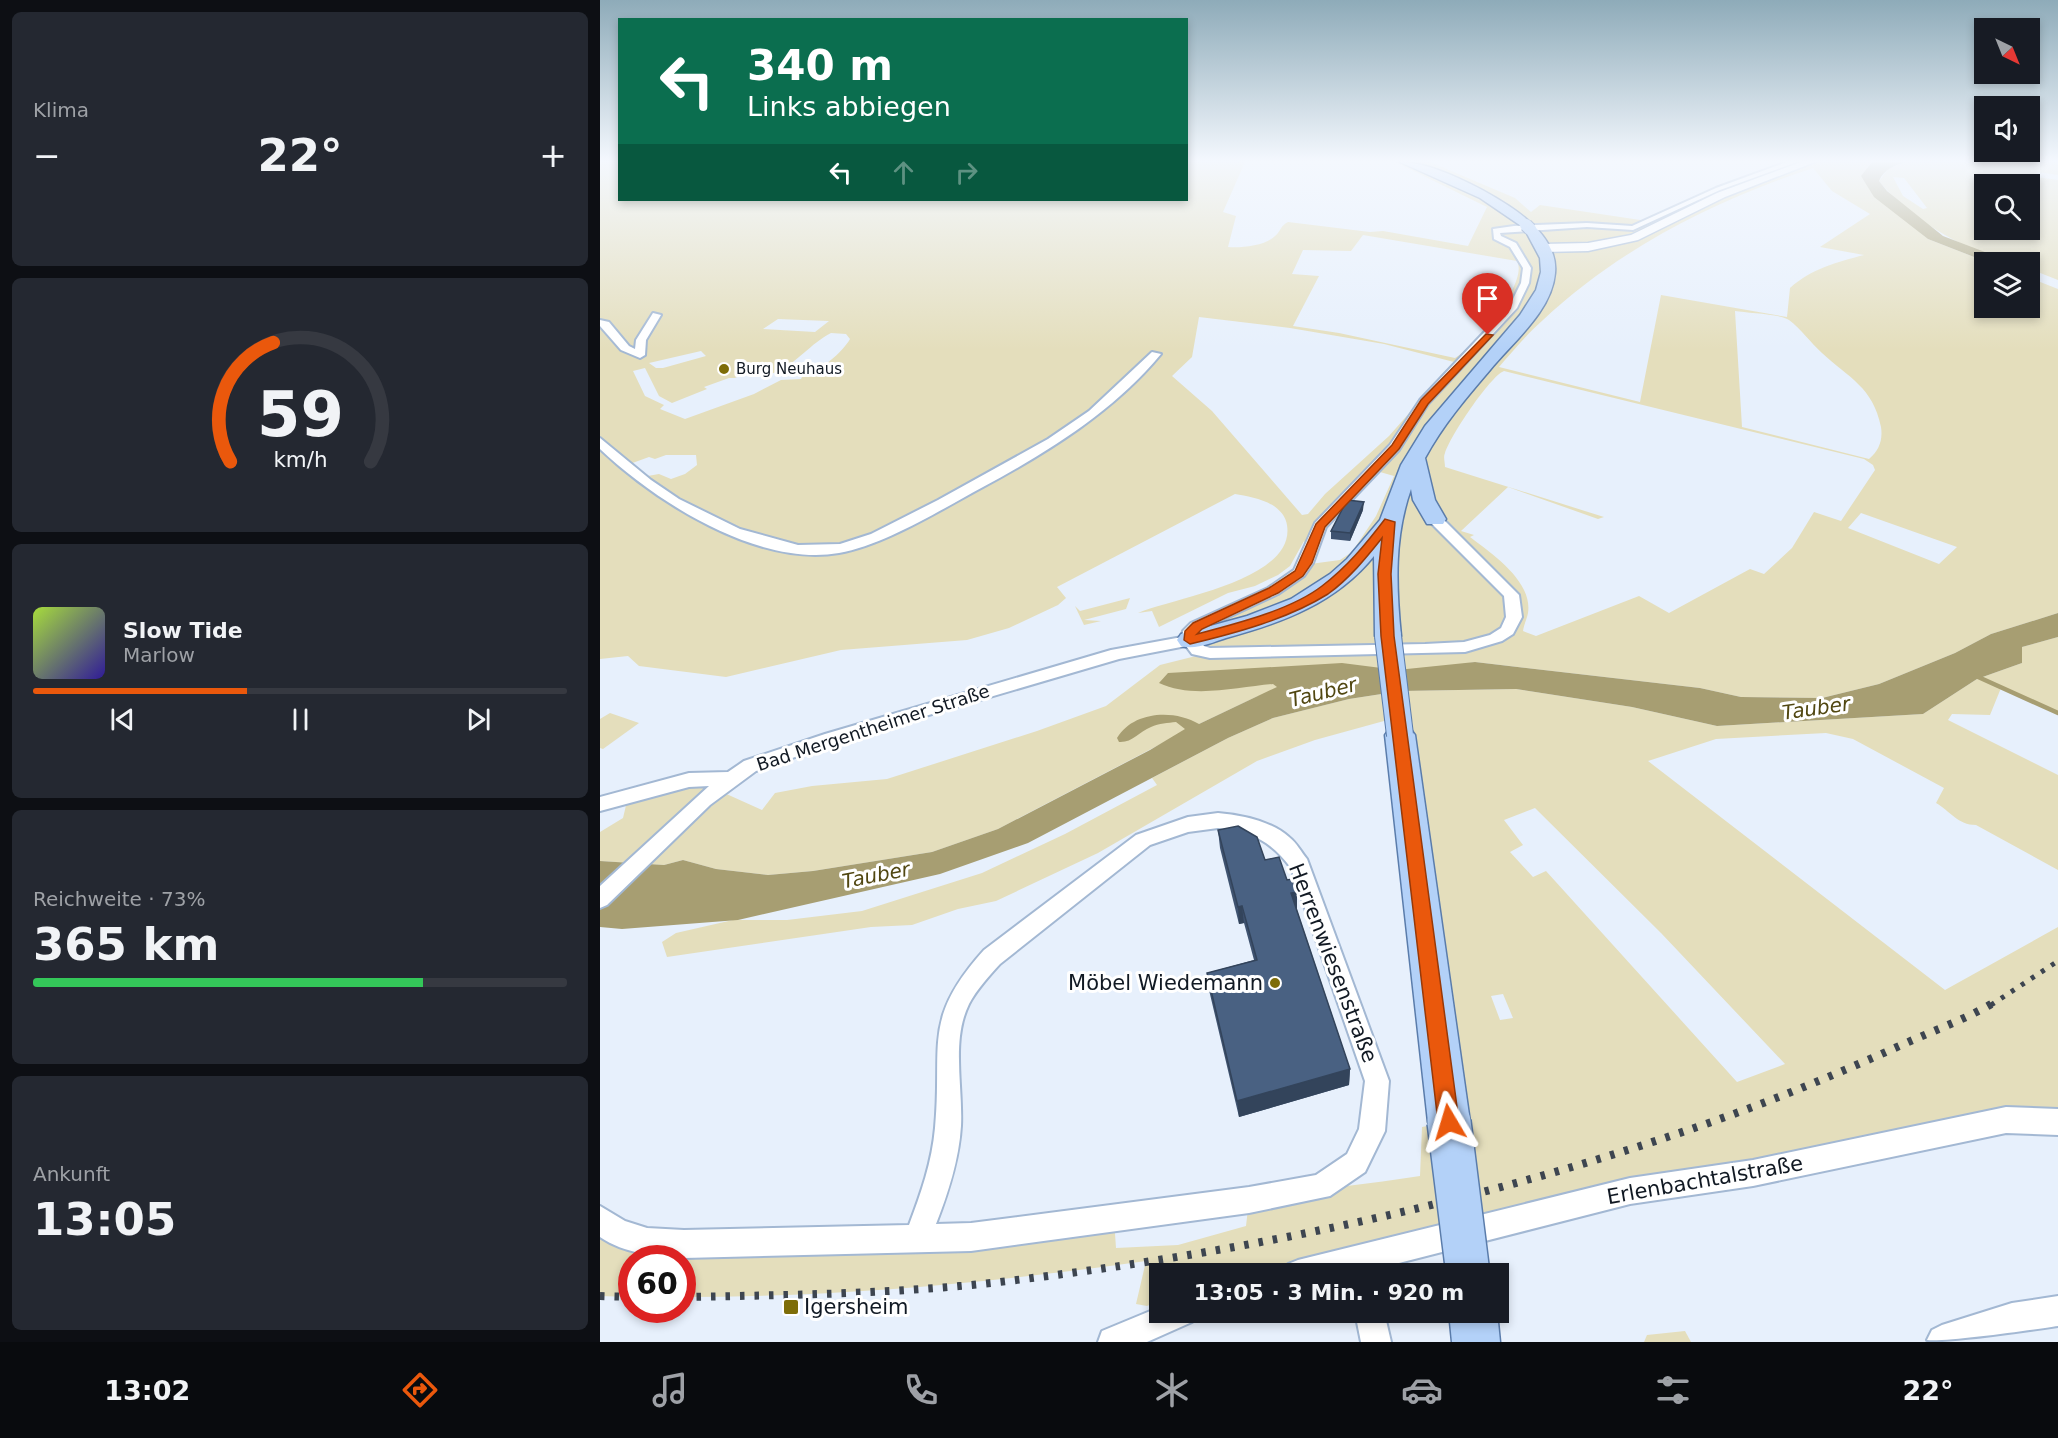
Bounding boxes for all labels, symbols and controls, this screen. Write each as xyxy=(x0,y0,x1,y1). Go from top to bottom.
north arrow xyxy=(1974,18,2040,84)
map controls xyxy=(1974,18,2040,318)
text: 340 m xyxy=(747,41,893,90)
icon: left xyxy=(648,42,726,120)
text: Links abbiegen xyxy=(747,91,951,122)
button: sound xyxy=(1974,96,2040,162)
text: Klima xyxy=(33,98,89,122)
text: 22° xyxy=(257,129,343,182)
text: − xyxy=(33,136,61,175)
text: + xyxy=(539,136,567,175)
icon: left xyxy=(824,156,857,189)
icon: ahead xyxy=(887,156,920,189)
icon: right xyxy=(950,156,983,189)
button: search xyxy=(1974,174,2040,240)
button: layers xyxy=(1974,252,2040,318)
pin xyxy=(1462,273,1513,335)
icon: arrive xyxy=(1471,282,1504,315)
place label: Burg Neuhaus xyxy=(736,360,842,378)
marker: Burg Neuhaus xyxy=(717,362,731,376)
text: 59 xyxy=(257,378,343,451)
text: km/h xyxy=(273,447,327,472)
text: Slow Tide xyxy=(123,618,243,643)
text: Marlow xyxy=(123,643,195,667)
water label: Tauber xyxy=(1287,672,1361,712)
street label: Bad Mergentheimer Straße xyxy=(754,680,992,775)
water label: Tauber xyxy=(1781,691,1853,725)
icon: previous xyxy=(106,703,139,736)
icon: pause xyxy=(284,703,317,736)
icon: next xyxy=(462,703,495,736)
water label: Tauber xyxy=(840,856,914,893)
street label: Herrenwiesenstraße xyxy=(1284,860,1382,1066)
text: Reichweite · 73% xyxy=(33,887,205,911)
text: 365 km xyxy=(33,918,219,971)
place label: Möbel Wiedemann xyxy=(1068,971,1263,995)
marker: Möbel Wiedemann xyxy=(1268,976,1282,990)
position arrow xyxy=(1417,1090,1481,1154)
street label: Erlenbachtalstraße xyxy=(1605,1151,1805,1209)
text: Ankunft xyxy=(33,1162,110,1186)
text: 13:05 xyxy=(33,1193,176,1246)
speed limit sign: 60 xyxy=(618,1245,696,1323)
text: 13:05 · 3 Min. · 920 m xyxy=(1194,1280,1464,1305)
place label: Igersheim xyxy=(804,1295,909,1319)
marker: Igersheim xyxy=(782,1298,800,1316)
icon: directions xyxy=(399,1369,441,1411)
icon: music xyxy=(649,1369,691,1411)
icon: phone xyxy=(900,1369,942,1411)
icon: climate xyxy=(1151,1369,1193,1411)
icon: car xyxy=(1401,1369,1443,1411)
icon: filters xyxy=(1652,1369,1694,1411)
text: 13:02 xyxy=(104,1375,190,1406)
text: 22° xyxy=(1903,1375,1954,1406)

